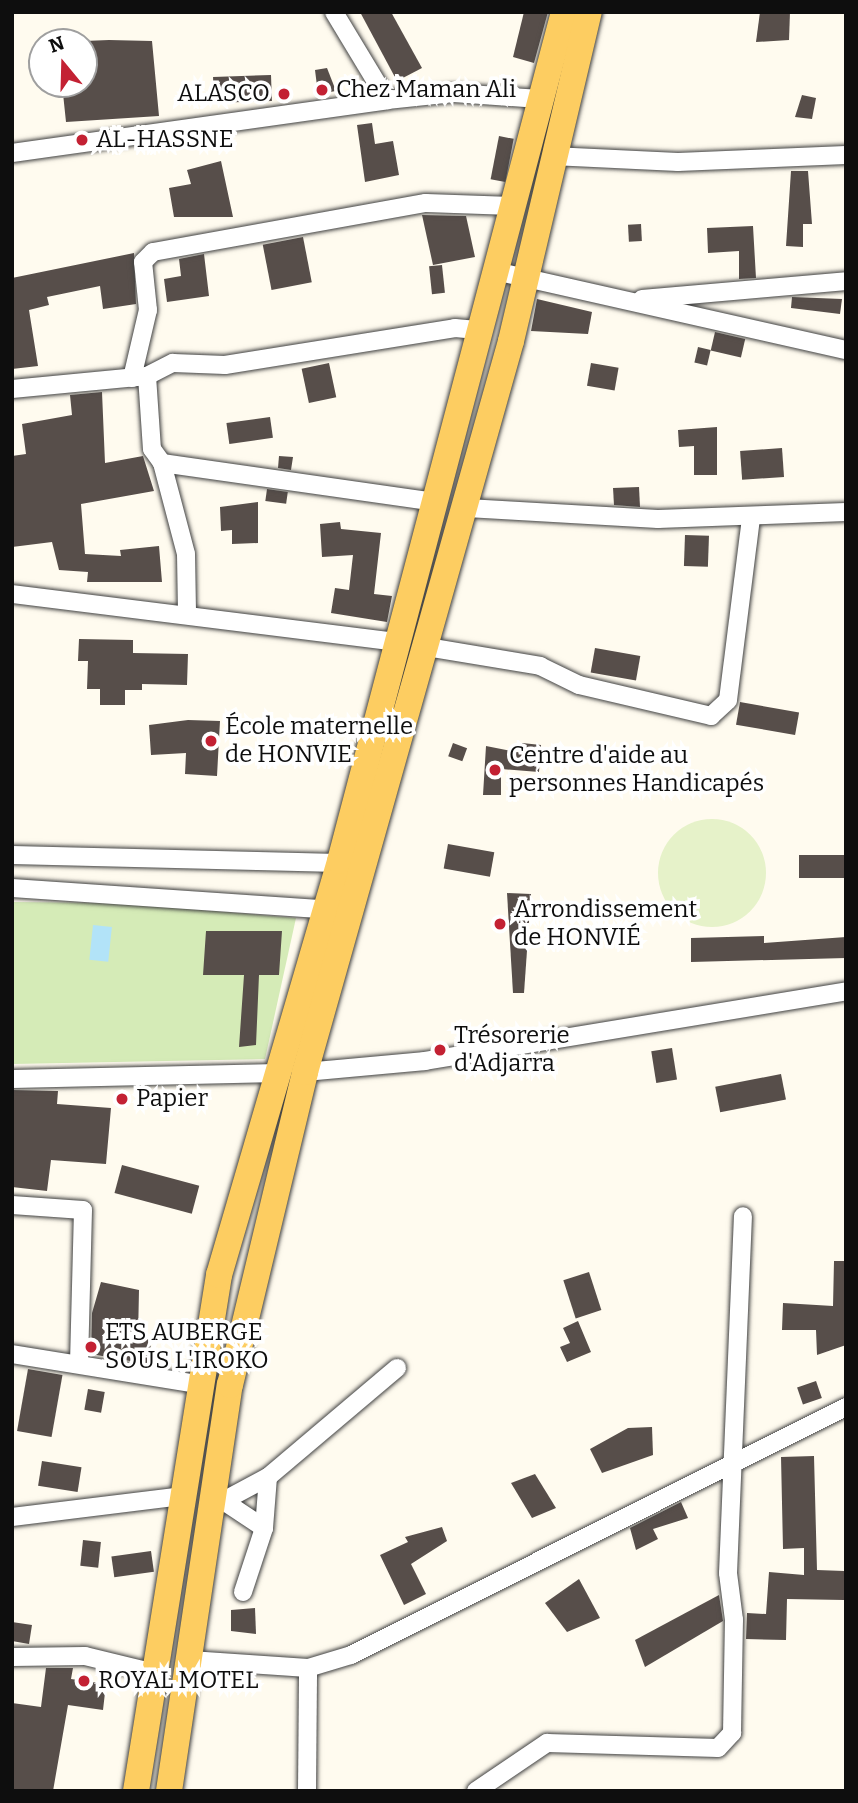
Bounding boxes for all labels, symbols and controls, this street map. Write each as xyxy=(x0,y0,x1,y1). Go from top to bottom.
north arrow xyxy=(28,28,98,98)
text: N xyxy=(46,31,67,58)
place label: Chez Maman Ali xyxy=(336,76,516,104)
place label: ALASCO xyxy=(177,80,270,108)
marker: Chez Maman Ali xyxy=(314,82,330,98)
marker: ALASCO xyxy=(276,86,292,102)
place label: AL-HASSNE xyxy=(96,126,234,154)
marker: AL-HASSNE xyxy=(74,132,90,148)
place label: École maternelle de HONVIE xyxy=(225,713,413,769)
marker: École maternelle de HONVIE xyxy=(203,733,219,749)
place label: Centre d'aide au personnes Handicapés xyxy=(509,742,764,798)
marker: Centre d'aide au personnes Handicapés xyxy=(487,762,503,778)
place label: Arrondissement de HONVIÉ xyxy=(514,896,697,952)
marker: Arrondissement de HONVIÉ xyxy=(492,916,508,932)
place label: Trésorerie d'Adjarra xyxy=(454,1022,570,1078)
marker: Trésorerie d'Adjarra xyxy=(432,1042,448,1058)
place label: Papier xyxy=(136,1085,208,1113)
marker: Papier xyxy=(114,1091,130,1107)
place label: ETS AUBERGE SOUS L'IROKO xyxy=(105,1319,269,1375)
marker: ETS AUBERGE SOUS L'IROKO xyxy=(83,1339,99,1355)
place label: ROYAL MOTEL xyxy=(98,1667,258,1695)
marker: ROYAL MOTEL xyxy=(76,1673,92,1689)

